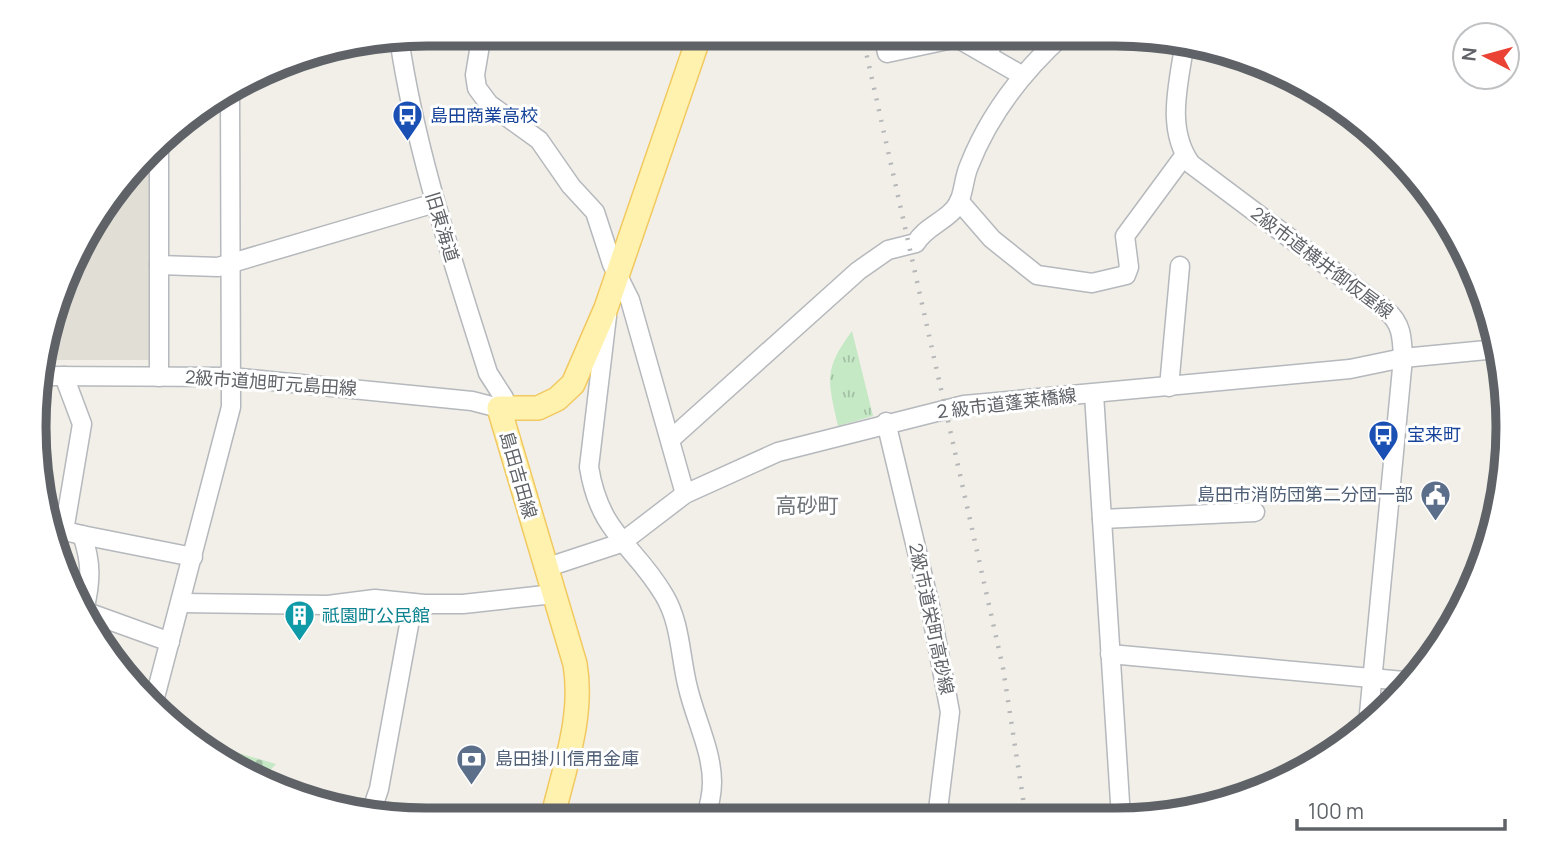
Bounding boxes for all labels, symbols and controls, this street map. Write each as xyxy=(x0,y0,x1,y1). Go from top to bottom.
north arrow xyxy=(1451,21,1521,91)
text: N xyxy=(1455,46,1483,62)
bus stop icon: 島田商業高校 xyxy=(390,99,424,143)
place label: 島田商業高校 xyxy=(430,103,538,127)
street label: 旧東海道 xyxy=(421,189,465,265)
street label: 2級市道横井御仮屋線 xyxy=(1247,201,1399,324)
street label: 2級市道旭町元島田線 xyxy=(184,364,358,400)
street label: ２級市道蓬莱橋線 xyxy=(932,382,1078,424)
bus stop icon: 宝来町 xyxy=(1367,418,1401,462)
place label: 宝来町 xyxy=(1407,422,1461,446)
street label: 島田吉田線 xyxy=(495,428,543,521)
public building icon: 島田市消防団第二分団一部 xyxy=(1419,478,1453,522)
place label: 島田市消防団第二分団一部 xyxy=(1197,482,1413,506)
district label: 高砂町 xyxy=(776,491,839,519)
street label: 2級市道栄町高砂線 xyxy=(904,541,960,697)
building icon: 祇園町公民館 xyxy=(282,599,316,643)
place label: 祇園町公民館 xyxy=(322,603,430,627)
bank icon: 島田掛川信用金庫 xyxy=(455,742,489,786)
place label: 島田掛川信用金庫 xyxy=(495,746,639,770)
scale bar xyxy=(1297,788,1505,832)
text: 100 m xyxy=(1308,797,1364,825)

